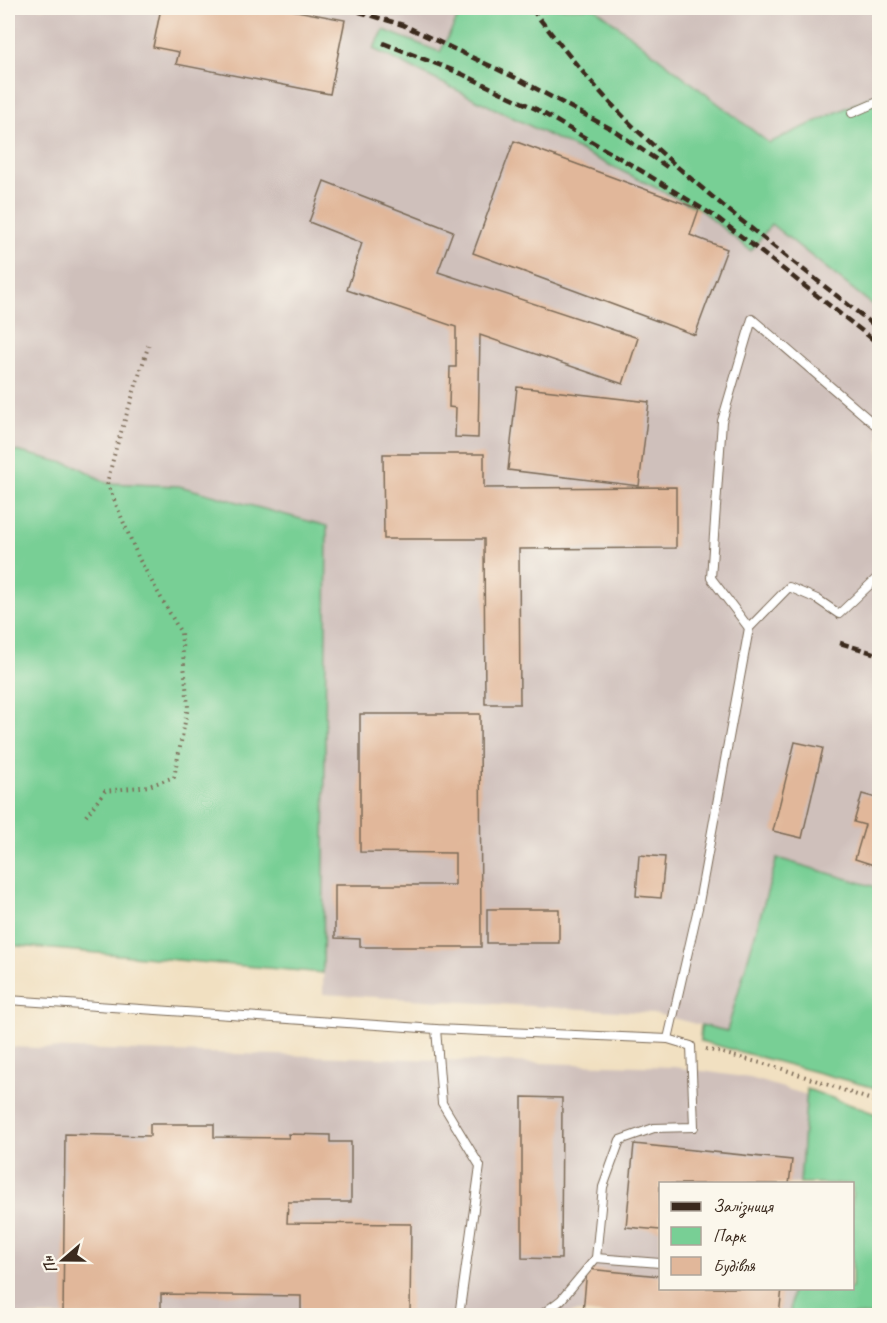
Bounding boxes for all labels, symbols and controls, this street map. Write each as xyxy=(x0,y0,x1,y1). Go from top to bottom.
legend xyxy=(659,1182,854,1290)
text: Залізниця xyxy=(713,1195,774,1218)
text: Парк xyxy=(713,1225,747,1247)
north arrow xyxy=(33,1230,93,1290)
text: Пн xyxy=(37,1253,62,1276)
text: Будівля xyxy=(713,1255,756,1277)

